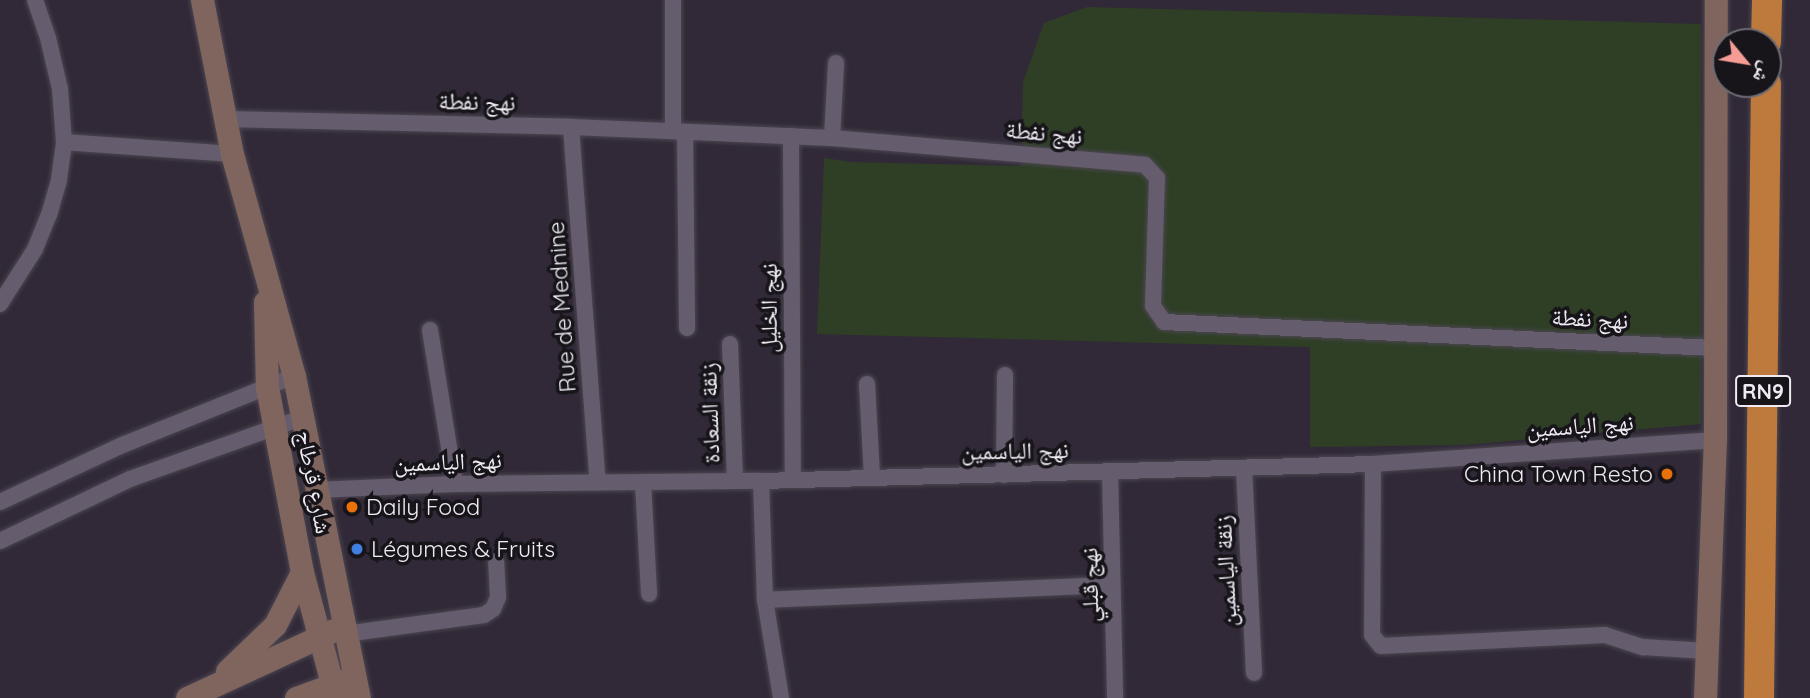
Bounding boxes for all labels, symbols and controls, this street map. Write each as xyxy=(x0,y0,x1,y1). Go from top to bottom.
north arrow xyxy=(1712,28,1782,98)
text: ش xyxy=(1748,58,1779,87)
street label: نهج نفطة xyxy=(438,88,516,116)
street label: نهج نفطة xyxy=(1005,116,1083,150)
street label: Rue de Mednine xyxy=(542,221,582,393)
street label: نهج الخليل xyxy=(755,263,783,353)
street label: نهج نفطة xyxy=(1551,303,1629,335)
street label: زنقة السعادة xyxy=(694,362,726,464)
road number: RN9 xyxy=(1735,374,1791,408)
street label: نهج الياسمين xyxy=(1525,408,1635,444)
street label: شارع قرطاج xyxy=(290,428,338,536)
street label: نهج الياسمين xyxy=(961,436,1069,466)
street label: نهج الياسمين xyxy=(394,446,502,478)
place label: China Town Resto xyxy=(1464,460,1653,488)
marker: China Town Resto xyxy=(1659,466,1675,482)
place label: Daily Food xyxy=(366,493,480,521)
marker: Daily Food xyxy=(344,499,360,515)
street label: زنقة الياسمين xyxy=(1209,515,1243,627)
place label: Légumes & Fruits xyxy=(371,535,555,563)
marker: Légumes & Fruits xyxy=(349,541,365,557)
street label: نهج قبلي xyxy=(1076,548,1104,622)

